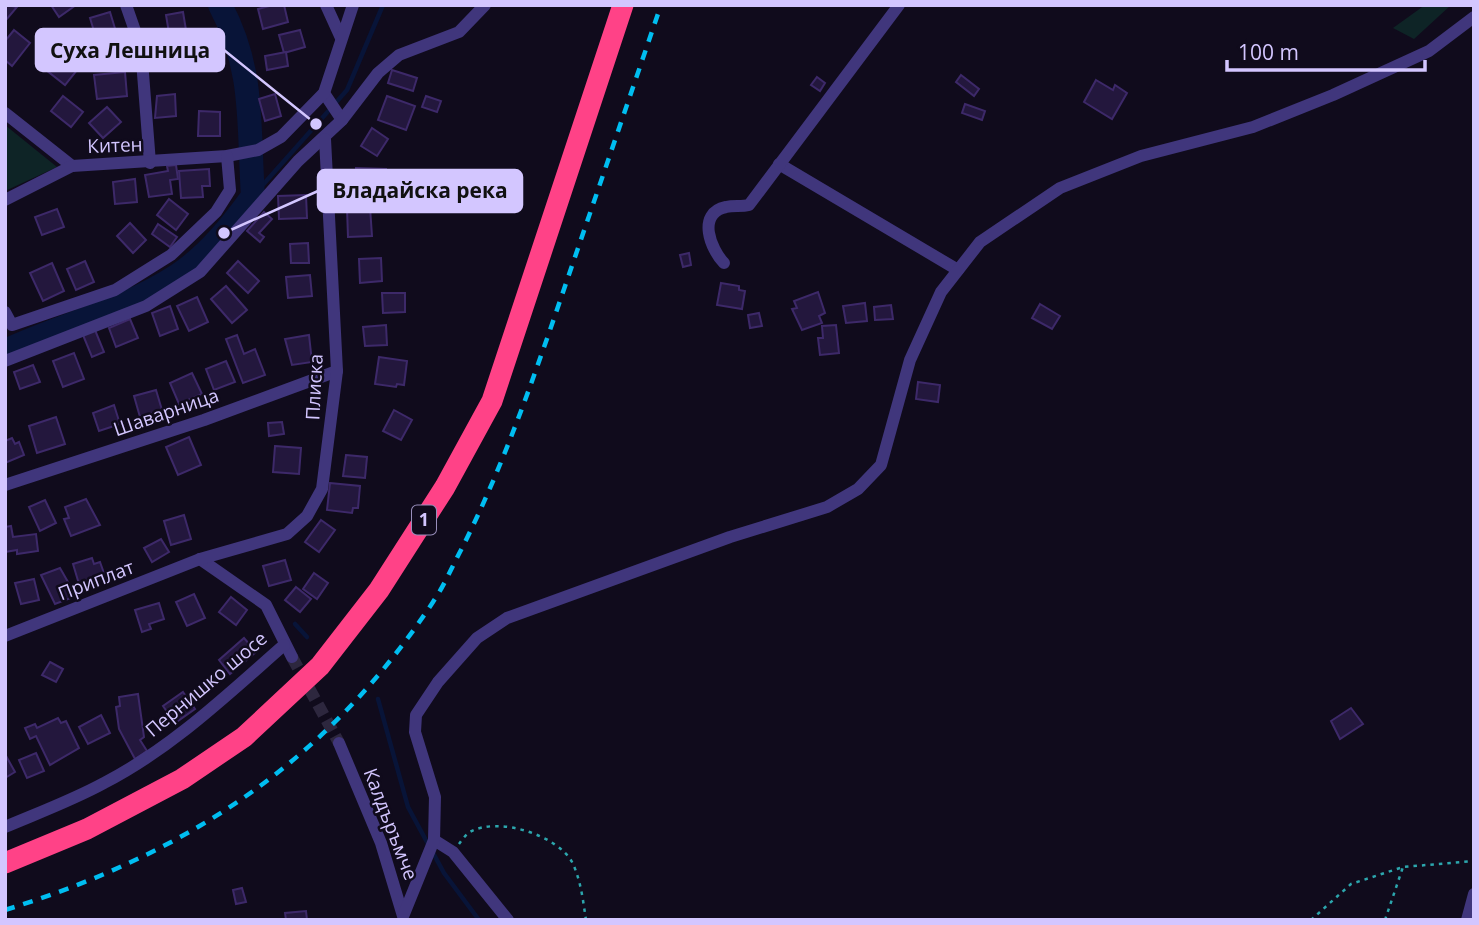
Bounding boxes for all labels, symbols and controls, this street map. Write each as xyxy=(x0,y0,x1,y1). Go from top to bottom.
scale bar xyxy=(1227,28,1425,72)
callout: Суха Лешница xyxy=(36,29,224,71)
text: Суха Лешница xyxy=(50,36,210,64)
text: 100 m xyxy=(1238,38,1299,66)
street label: Китен xyxy=(87,131,143,159)
callout: Владайска река xyxy=(318,170,522,212)
text: Владайска река xyxy=(332,176,508,204)
street label: Плиска xyxy=(299,353,329,421)
street label: Шаварница xyxy=(110,382,222,442)
road number: 1 xyxy=(412,506,436,534)
street label: Приплат xyxy=(54,554,138,606)
street label: Пернишко шосе xyxy=(140,625,272,743)
street label: Калдъръмче xyxy=(358,764,424,884)

